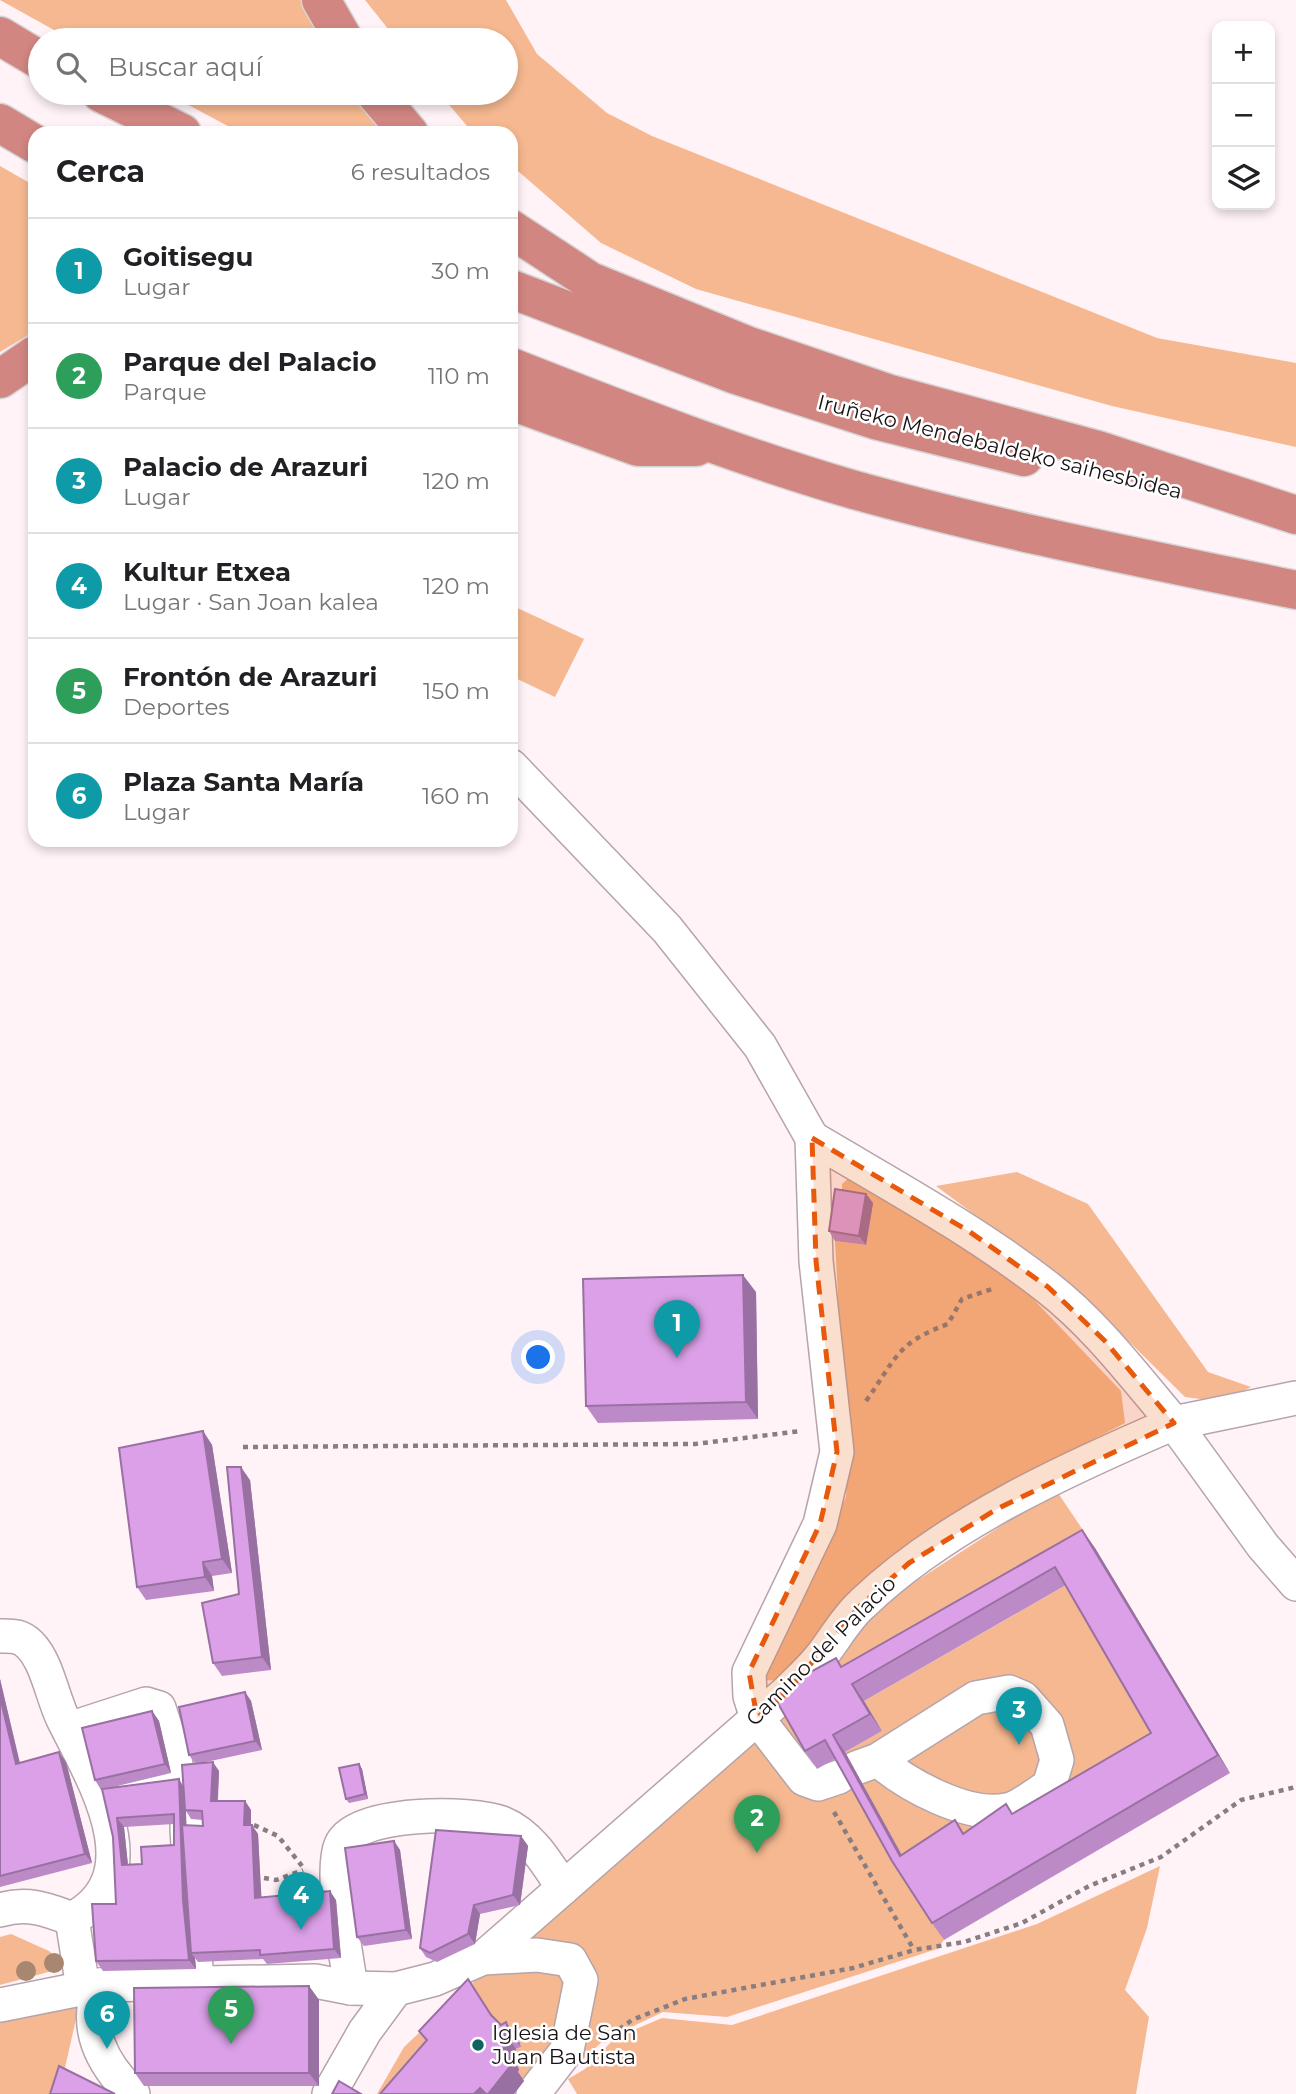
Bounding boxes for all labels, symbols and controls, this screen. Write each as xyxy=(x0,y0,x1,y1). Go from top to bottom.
map controls xyxy=(1212,21,1275,210)
button: + xyxy=(1212,21,1275,84)
search box xyxy=(28,28,518,105)
icon: search xyxy=(52,48,90,86)
text: Buscar aquí xyxy=(108,51,262,83)
button: − xyxy=(1212,84,1275,147)
button: layers xyxy=(1212,147,1275,210)
text: Cerca xyxy=(56,153,145,190)
text: 6 resultados xyxy=(351,158,490,186)
text: Goitisegu xyxy=(123,241,253,273)
text: 1 xyxy=(74,257,84,285)
text: 30 m xyxy=(431,257,490,285)
text: Lugar xyxy=(123,273,190,301)
text: Parque del Palacio xyxy=(123,346,377,378)
text: 2 xyxy=(72,362,86,390)
text: 110 m xyxy=(428,362,490,390)
text: Parque xyxy=(123,378,207,406)
street label: Iruñeko Mendebaldeko saihesbidea xyxy=(815,389,1185,504)
text: Palacio de Arazuri xyxy=(123,451,368,483)
text: 3 xyxy=(72,467,86,495)
text: 120 m xyxy=(423,467,490,495)
text: Lugar xyxy=(123,483,190,511)
text: Kultur Etxea xyxy=(123,556,291,588)
text: 4 xyxy=(71,572,87,600)
text: 120 m xyxy=(423,572,490,600)
text: Lugar · San Joan kalea xyxy=(123,588,379,616)
text: Frontón de Arazuri xyxy=(123,661,377,693)
text: 5 xyxy=(72,677,86,705)
text: 150 m xyxy=(423,677,490,705)
text: Deportes xyxy=(123,693,230,721)
text: Plaza Santa María xyxy=(123,766,364,798)
text: 6 xyxy=(72,782,86,810)
text: 160 m xyxy=(422,782,490,810)
text: Lugar xyxy=(123,798,190,826)
pin: 1 xyxy=(654,1300,700,1358)
your location xyxy=(521,1340,555,1374)
street label: Camino del Palacio xyxy=(741,1571,901,1731)
pin: 3 xyxy=(996,1687,1042,1745)
pin: 2 xyxy=(734,1795,780,1853)
pin: 4 xyxy=(278,1872,324,1930)
pin: 5 xyxy=(208,1986,254,2044)
pin: 6 xyxy=(84,1991,130,2049)
place label: Iglesia de San Juan Bautista xyxy=(491,2020,637,2069)
marker: Iglesia de San Juan Bautista xyxy=(470,2037,486,2053)

